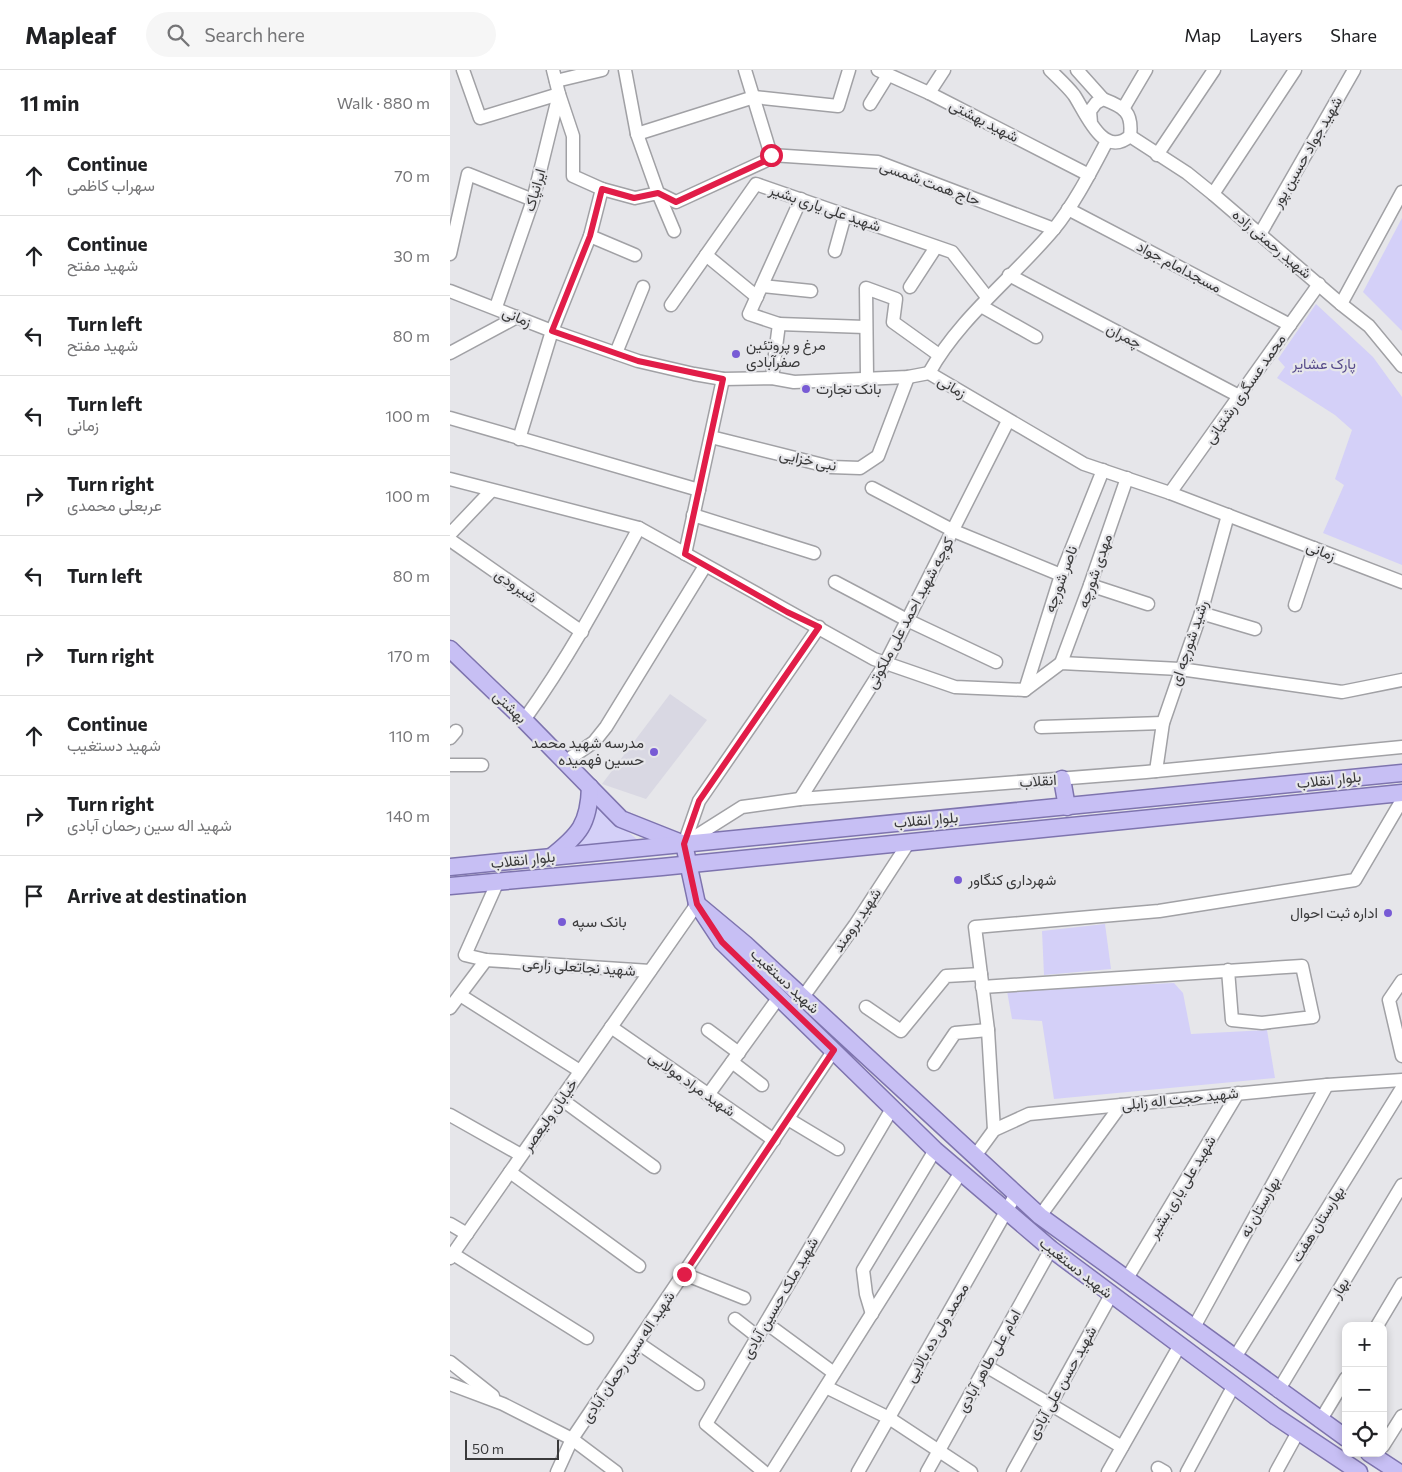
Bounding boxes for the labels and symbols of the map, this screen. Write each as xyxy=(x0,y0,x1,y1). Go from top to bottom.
street label: شهید جواد حسین پور xyxy=(1266,93,1347,212)
street label: شهید بهشتی xyxy=(946,95,1022,147)
route start xyxy=(760,144,783,167)
street label: حاج همت شمسی xyxy=(877,156,983,211)
street label: ایرانپاک xyxy=(519,166,551,214)
street label: شهید علی یاری بشیر xyxy=(766,179,884,237)
street label: شهید رحمتی زاده xyxy=(1228,205,1316,283)
street label: مسجدامام جواد xyxy=(1133,236,1225,298)
street label: زمانی xyxy=(499,302,535,332)
street label: چمران xyxy=(1103,319,1145,353)
street label: محمد عسگری رشتیانی xyxy=(1200,330,1290,448)
place label: مرغ و پروتئین صفرآبادی xyxy=(746,335,826,372)
marker: مرغ و پروتئین صفرآبادی xyxy=(730,348,742,360)
park label: پارک عشایر xyxy=(1291,354,1356,374)
street label: زمانی xyxy=(934,371,970,403)
place label: بانک تجارت xyxy=(816,379,881,398)
marker: بانک تجارت xyxy=(800,383,812,395)
street label: نبی خزایی xyxy=(777,444,839,476)
street label: مهدی شورچه xyxy=(1073,531,1117,611)
street label: کوچه شهید احمد علی ملکوتی xyxy=(861,533,959,692)
street label: زمانی xyxy=(1303,536,1339,566)
street label: ناصر شورچه xyxy=(1040,543,1082,615)
street label: شیرودی xyxy=(491,564,541,608)
street label: رشید شورچه ای xyxy=(1165,598,1213,688)
street label: بهشتی xyxy=(489,686,531,728)
place label: مدرسه شهید محمد حسین فهمیده xyxy=(531,733,644,770)
marker: مدرسه شهید محمد حسین فهمیده xyxy=(648,746,660,758)
street label: بلوار انقلاب xyxy=(1296,767,1362,792)
street label: انقلاب xyxy=(1019,770,1057,791)
street label: بلوار انقلاب xyxy=(893,807,959,832)
street label: بلوار انقلاب xyxy=(490,847,556,872)
place label: شهرداری کنگاور xyxy=(967,870,1056,890)
marker: شهرداری کنگاور xyxy=(952,874,964,886)
street label: شهید برومند xyxy=(828,884,885,955)
place label: اداره ثبت احوال xyxy=(1290,903,1378,922)
marker: اداره ثبت احوال xyxy=(1382,907,1394,919)
place label: بانک سپه xyxy=(572,912,627,932)
marker: بانک سپه xyxy=(556,916,568,928)
street label: شهید دستغیب xyxy=(747,944,824,1018)
street label: شهید نجاتعلی زارعی xyxy=(522,953,637,981)
street label: شهید مراد مولایی xyxy=(645,1047,739,1121)
street label: خیابان ولیعصر xyxy=(517,1075,582,1156)
street label: شهید حجت اله زابلی xyxy=(1120,1083,1240,1115)
street label: شهید علی یاری بشیر xyxy=(1143,1132,1221,1243)
street label: بهارستان نه xyxy=(1235,1173,1284,1240)
street label: بهارستان هفت xyxy=(1287,1182,1348,1265)
street label: شهید ملک حسین آبادی xyxy=(737,1233,823,1362)
street label: شهید دستغیب xyxy=(1036,1233,1117,1302)
route end xyxy=(673,1263,696,1286)
street label: بهار xyxy=(1326,1274,1353,1302)
street label: محمد ولی ده بالایی xyxy=(900,1280,974,1386)
street label: شهید اله سین رحمان آبادی xyxy=(576,1287,680,1427)
street label: امام علی طاهر آبادی xyxy=(952,1306,1026,1416)
street label: شهید حسن علی آبادی xyxy=(1023,1323,1102,1443)
scale bar xyxy=(465,1437,559,1460)

